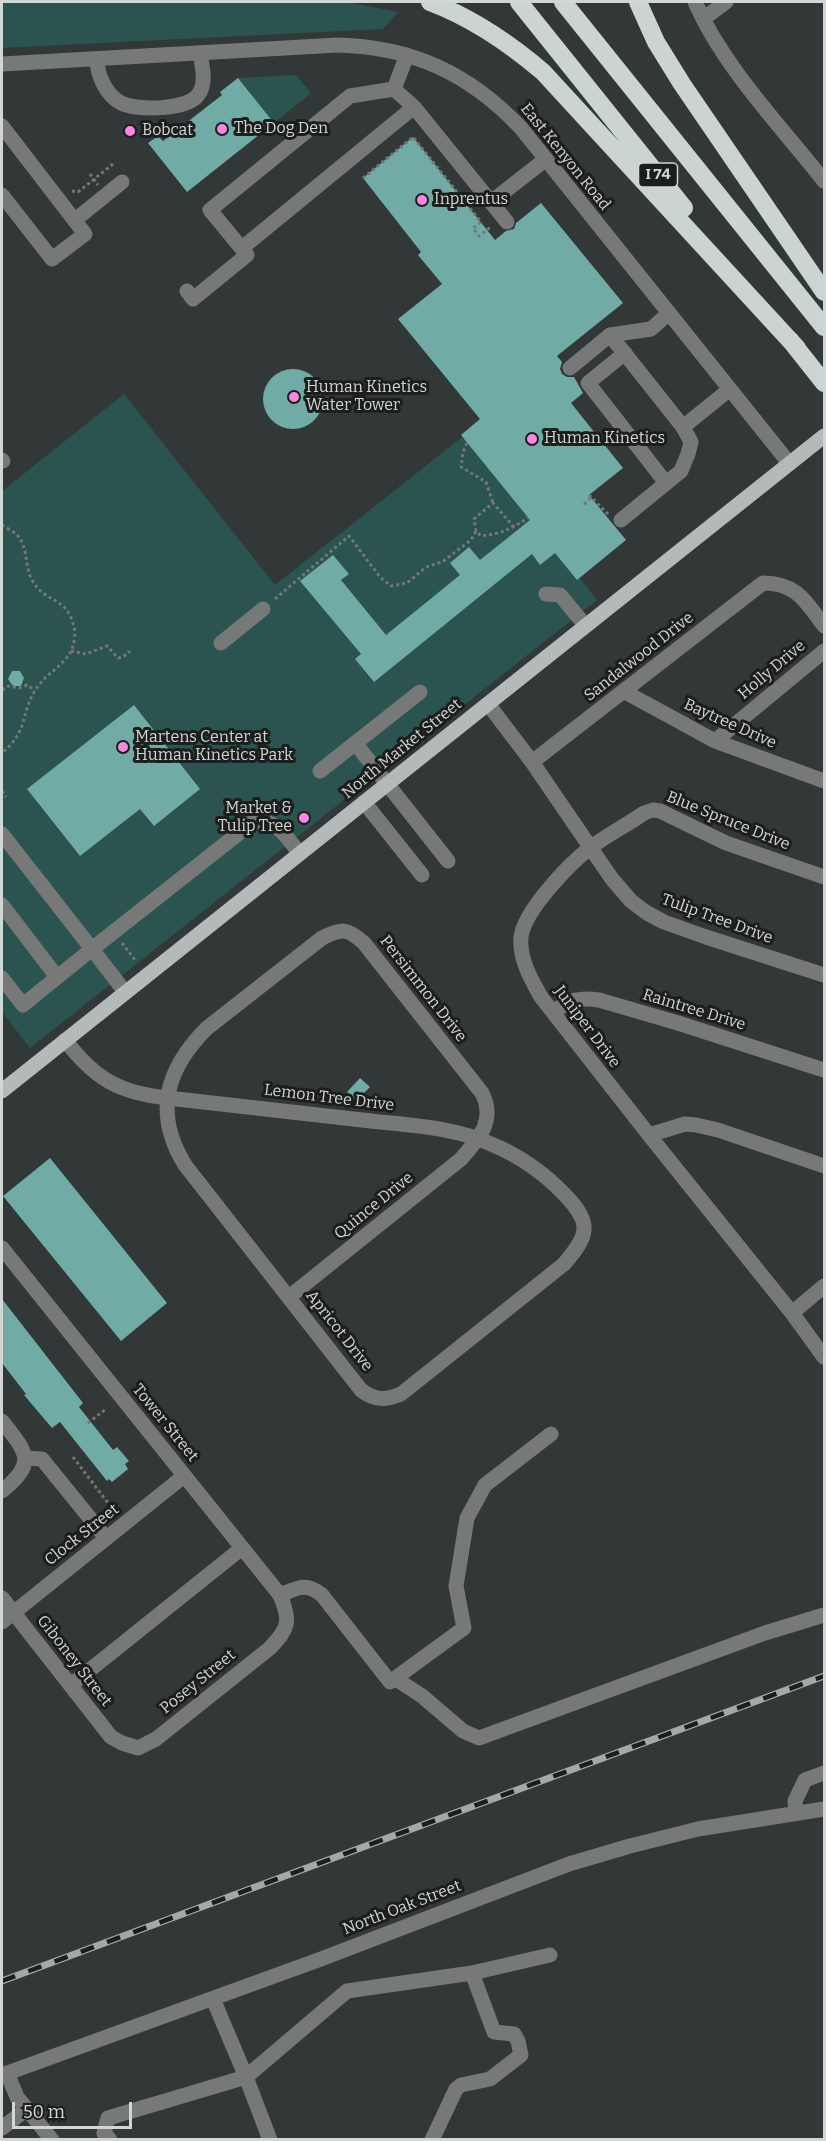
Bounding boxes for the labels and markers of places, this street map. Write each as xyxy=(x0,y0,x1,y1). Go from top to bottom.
place label: The Dog Den xyxy=(234,119,328,139)
place label: Bobcat xyxy=(142,121,193,141)
marker: The Dog Den xyxy=(215,122,229,136)
marker: Bobcat xyxy=(123,124,137,138)
place label: Inprentus xyxy=(434,190,508,210)
marker: Inprentus xyxy=(415,193,429,207)
place label: Human Kinetics Water Tower xyxy=(306,378,427,416)
marker: Human Kinetics Water Tower xyxy=(287,390,301,404)
place label: Human Kinetics xyxy=(544,429,665,449)
marker: Human Kinetics xyxy=(525,432,539,446)
place label: Martens Center at Human Kinetics Park xyxy=(135,728,293,766)
marker: Martens Center at Human Kinetics Park xyxy=(116,740,130,754)
place label: Market & Tulip Tree xyxy=(218,799,292,837)
marker: Market & Tulip Tree xyxy=(297,811,311,825)

